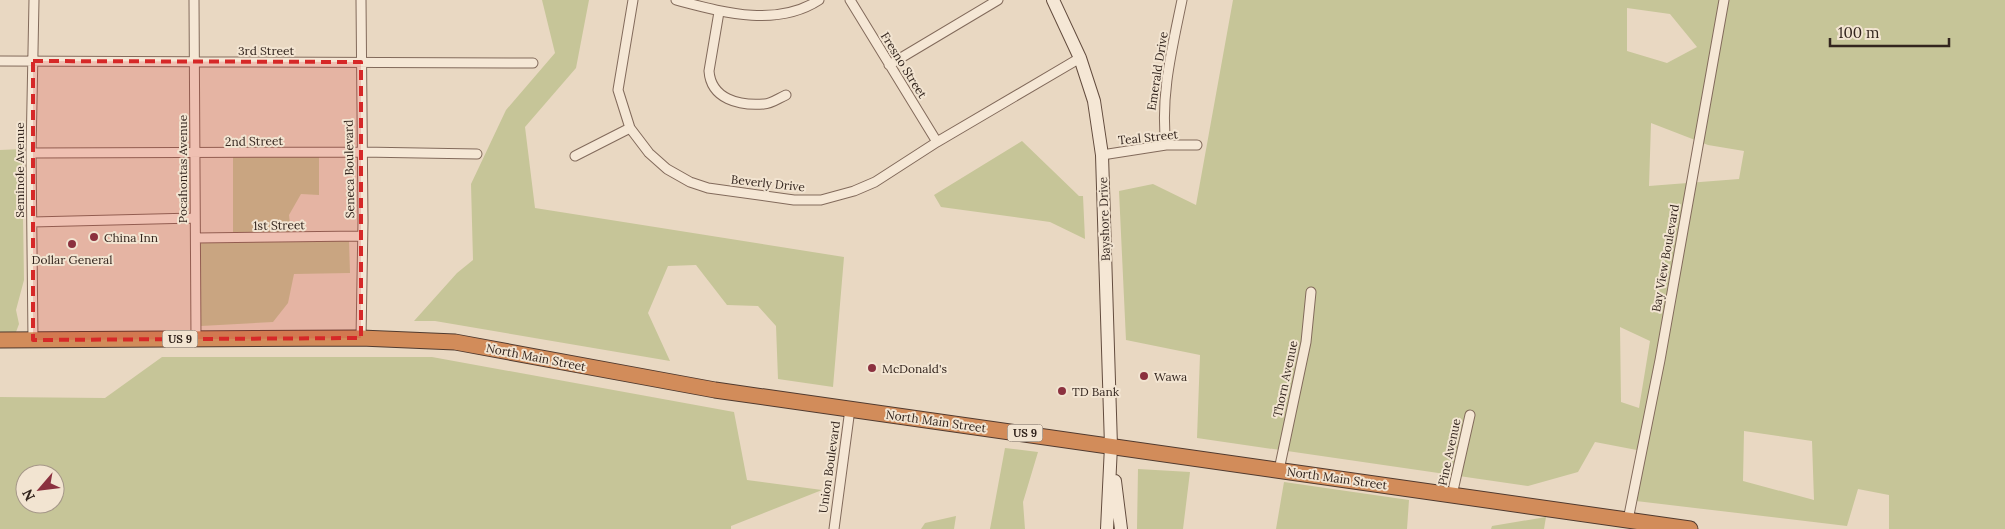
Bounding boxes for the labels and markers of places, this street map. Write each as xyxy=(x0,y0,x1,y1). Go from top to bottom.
place label: China Inn xyxy=(104,230,158,245)
marker: China Inn xyxy=(88,231,100,243)
marker: Dollar General xyxy=(66,238,78,250)
place label: Dollar General xyxy=(31,252,113,267)
place label: McDonald's xyxy=(882,361,947,376)
marker: McDonald's xyxy=(866,362,878,374)
place label: Wawa xyxy=(1154,369,1187,384)
marker: Wawa xyxy=(1138,370,1150,382)
place label: TD Bank xyxy=(1072,384,1120,399)
marker: TD Bank xyxy=(1056,385,1068,397)

